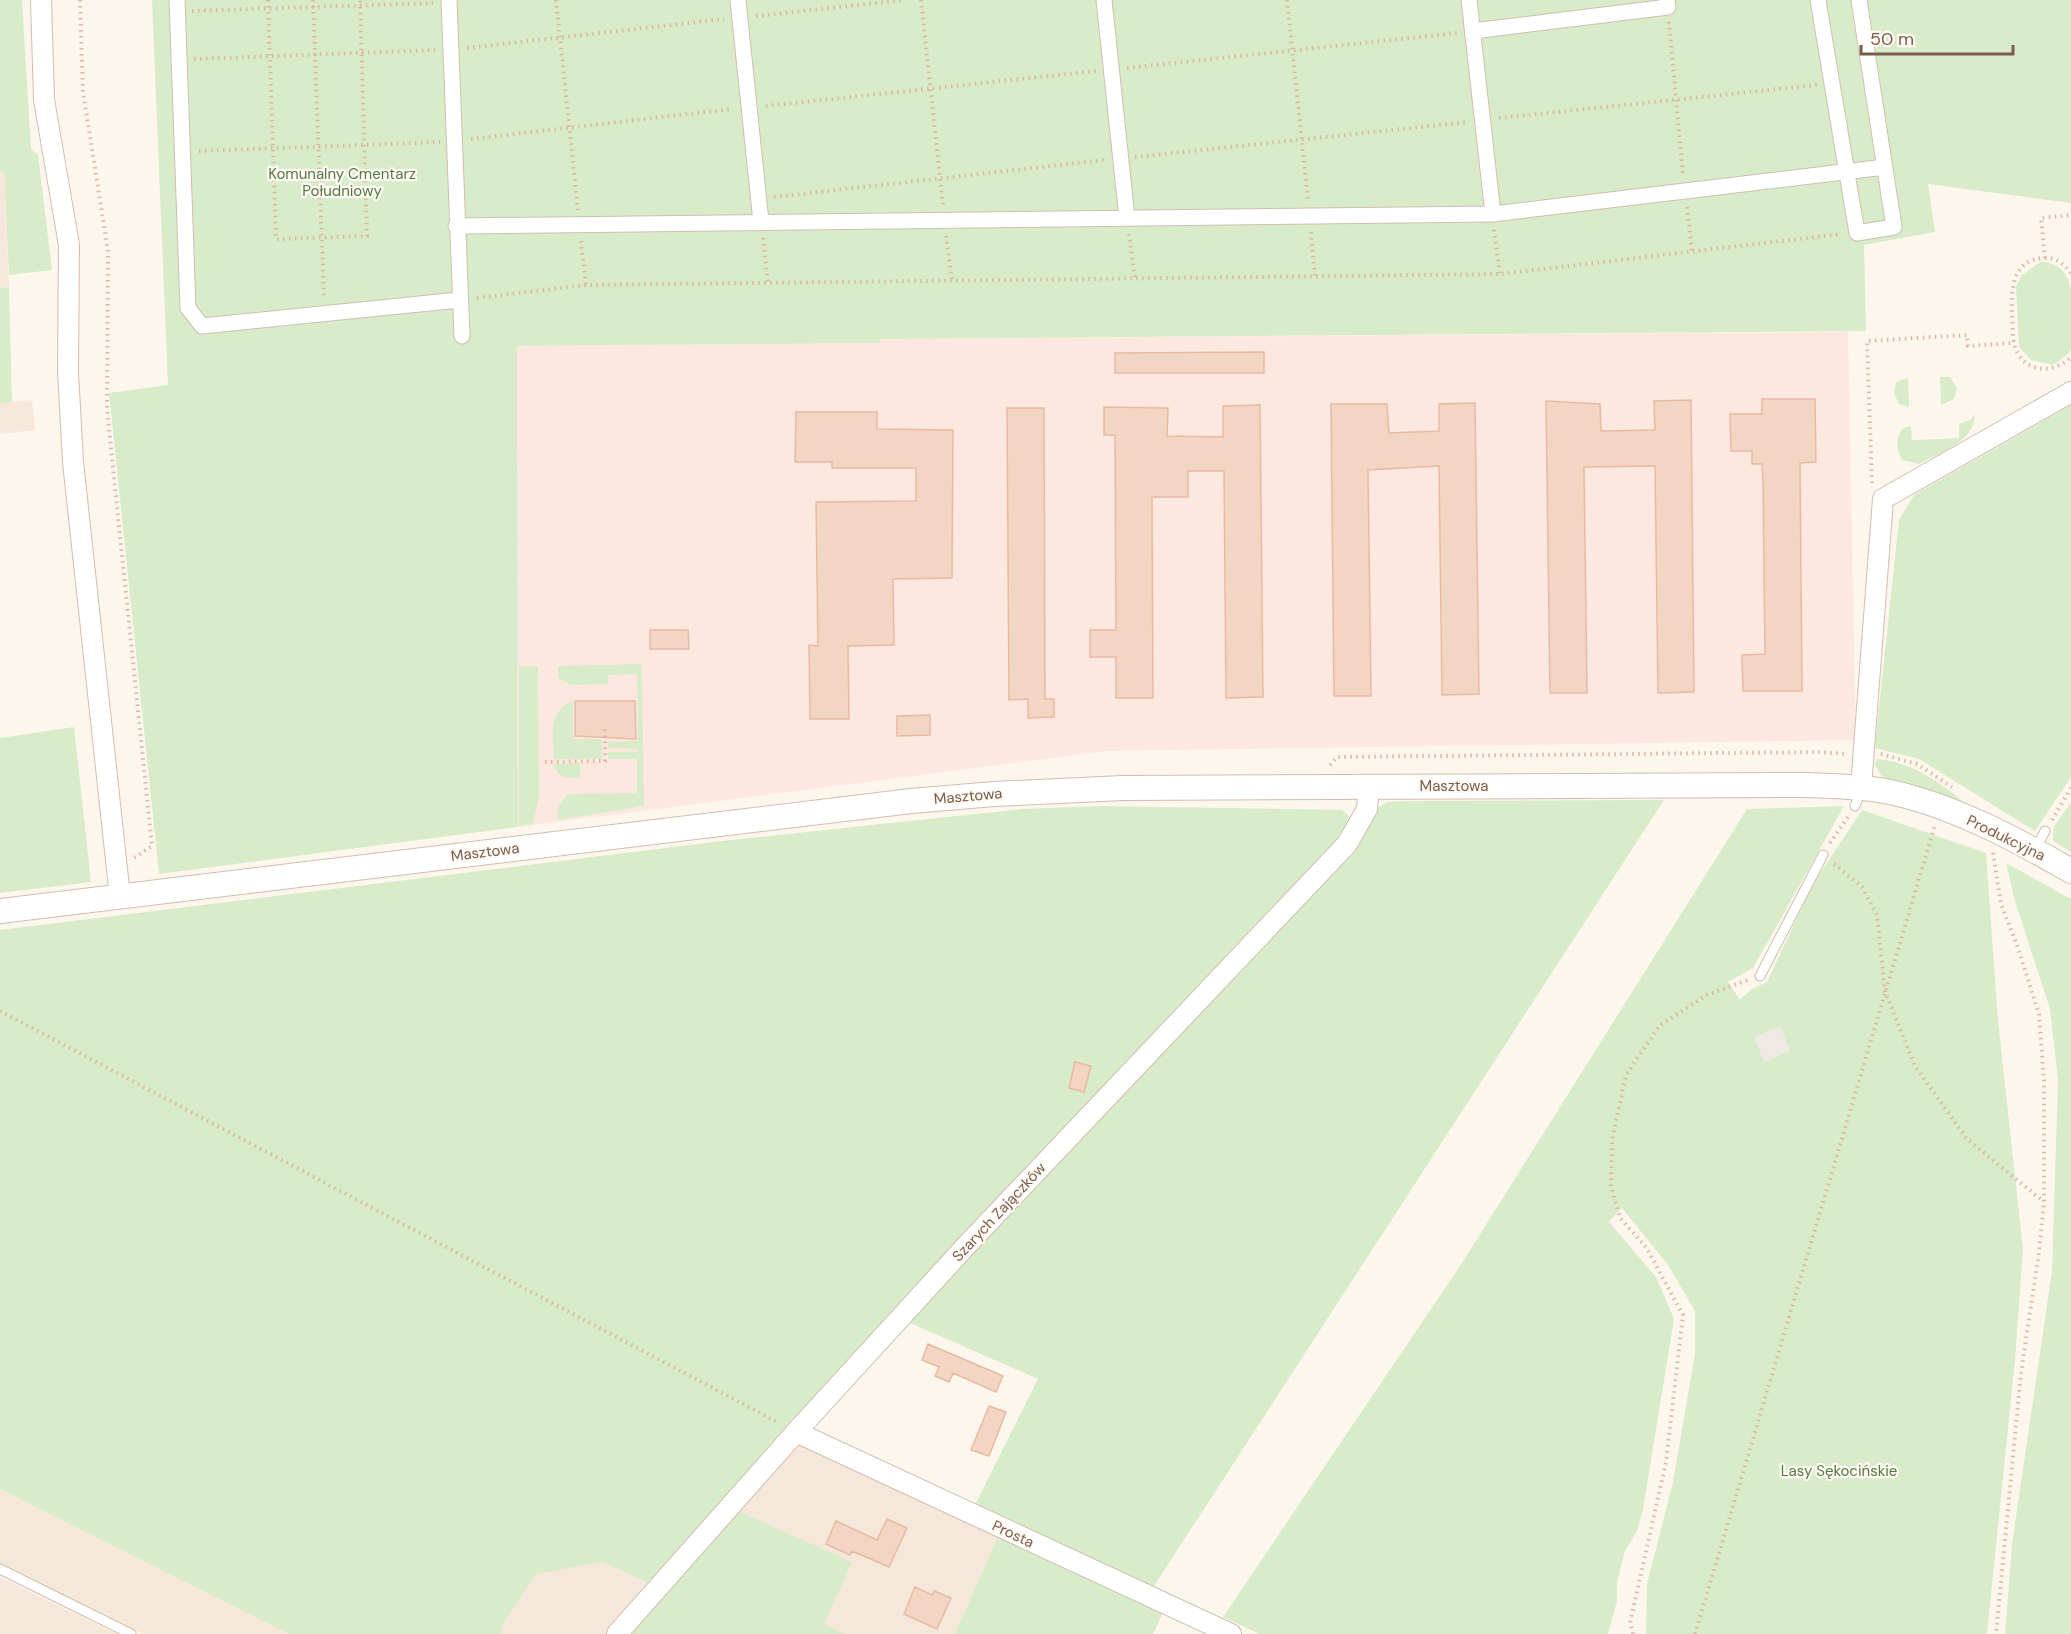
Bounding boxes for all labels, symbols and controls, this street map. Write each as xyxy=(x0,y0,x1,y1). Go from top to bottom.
scale bar xyxy=(1861,18,2012,56)
text: 50 m xyxy=(1870,27,1914,51)
park label: Komunalny Cmentarz Południowy xyxy=(268,164,416,201)
street label: Masztowa xyxy=(1420,776,1488,796)
street label: Masztowa xyxy=(933,783,1003,809)
street label: Produkcyjna xyxy=(1963,810,2049,866)
street label: Masztowa xyxy=(450,838,520,866)
street label: Szarych Zajączków xyxy=(948,1158,1051,1266)
park label: Lasy Sękocińskie xyxy=(1781,1461,1897,1481)
street label: Prosta xyxy=(989,1516,1037,1552)

